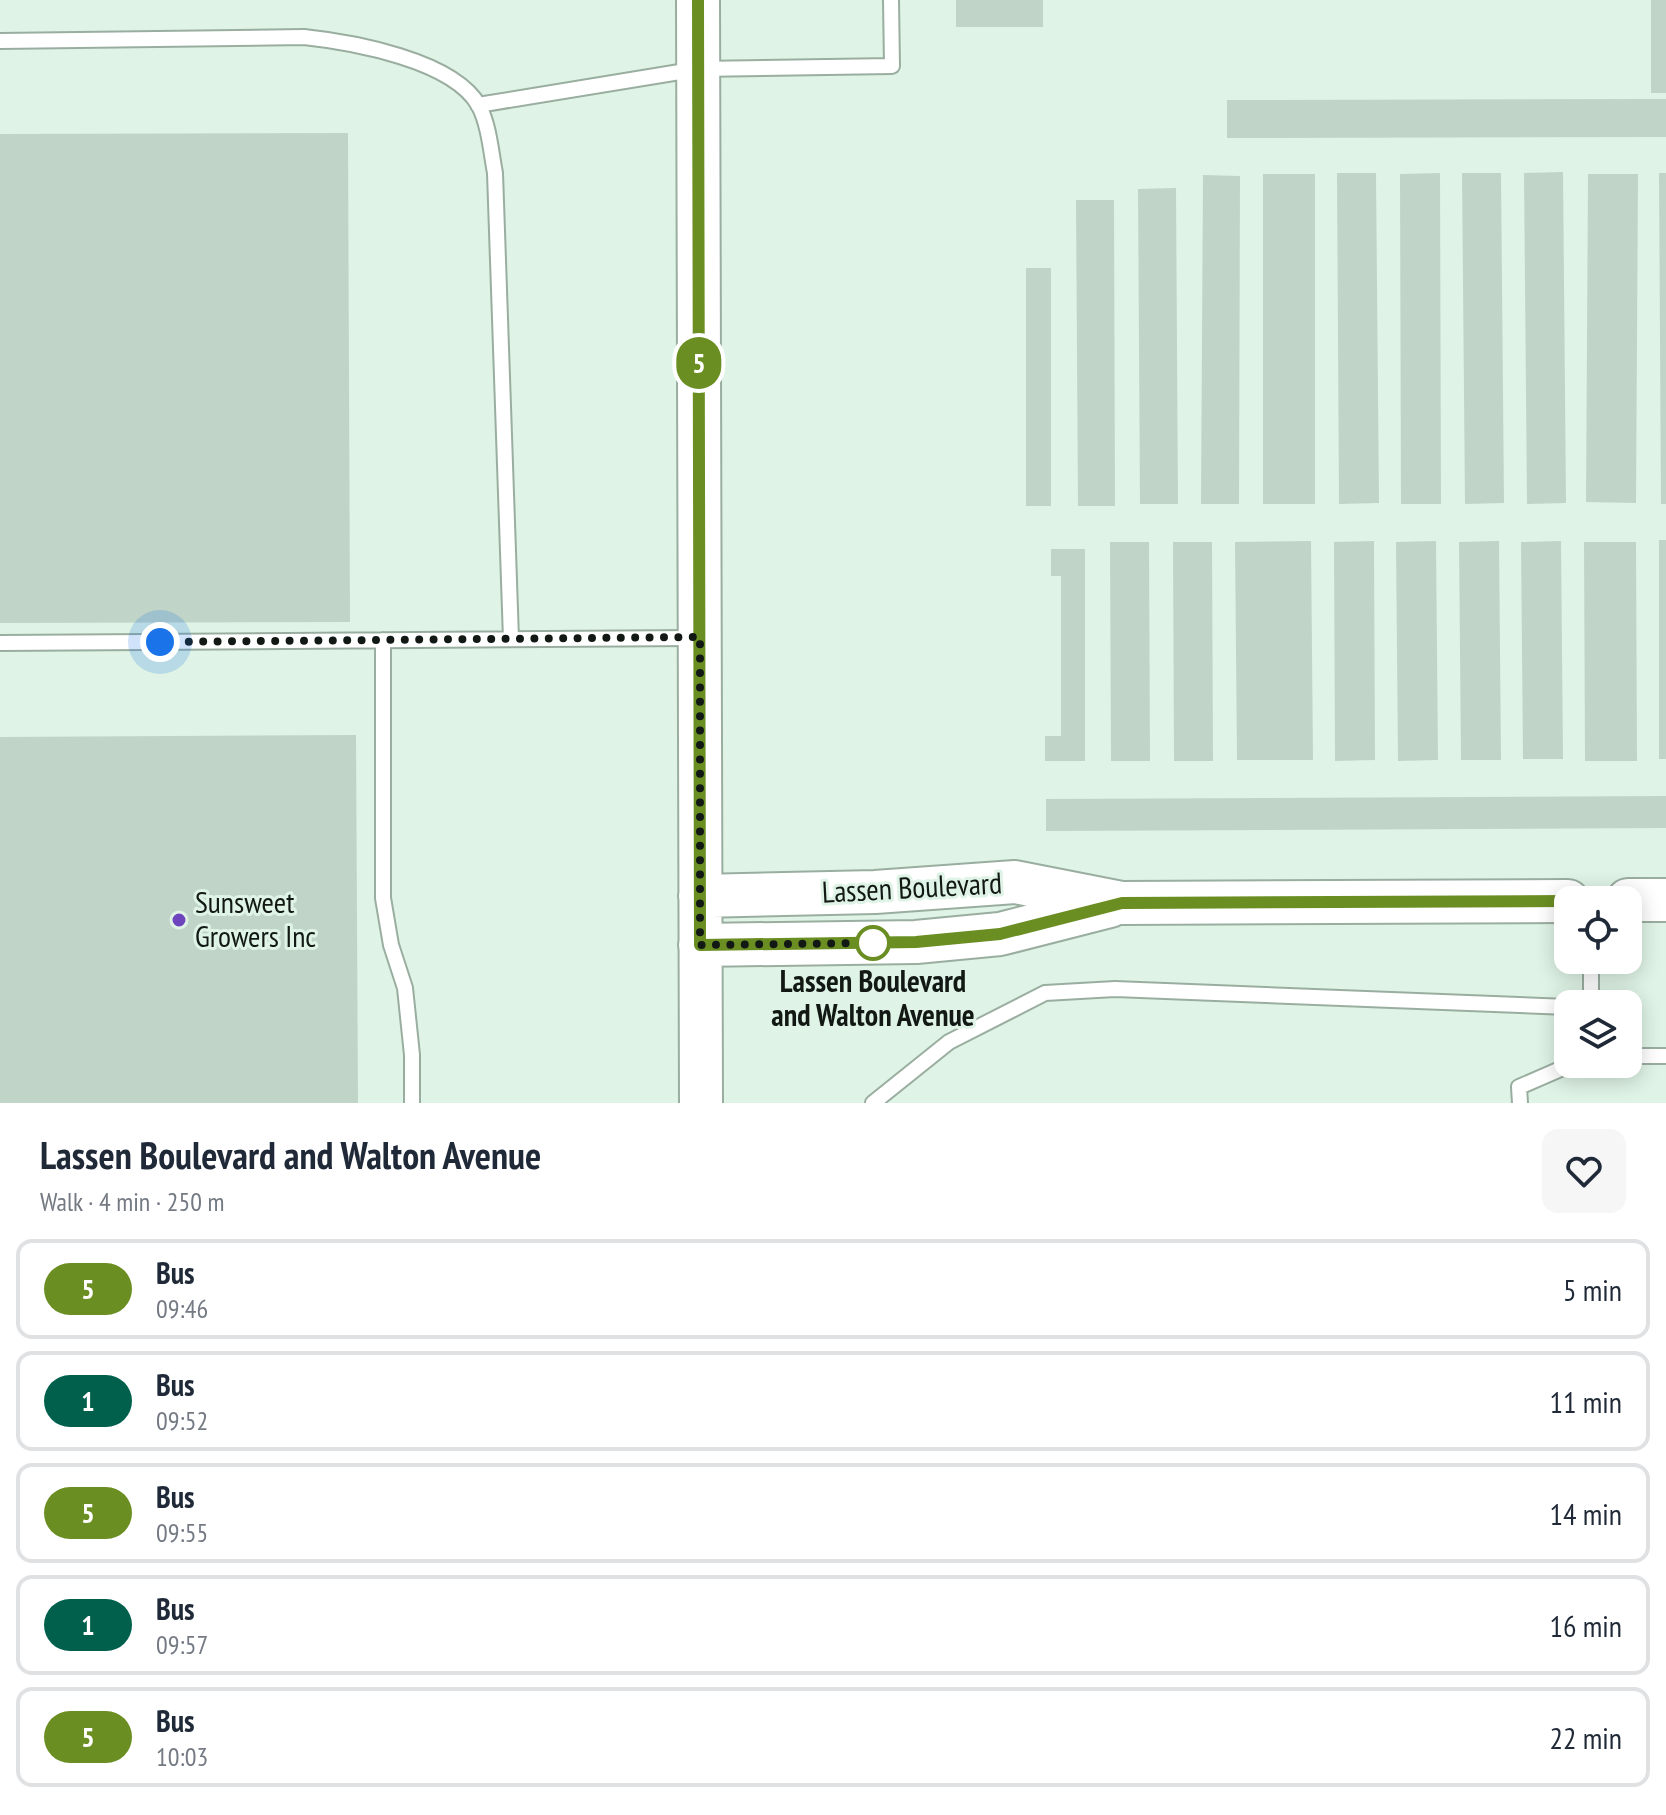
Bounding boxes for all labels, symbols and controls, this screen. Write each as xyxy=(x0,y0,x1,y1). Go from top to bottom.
line badge: 5 xyxy=(673,337,725,389)
text: 5 xyxy=(692,344,706,381)
your location xyxy=(140,622,180,662)
street label: Lassen Boulevard xyxy=(821,862,1003,911)
place label: Sunsweet Growers Inc xyxy=(195,882,316,955)
map controls xyxy=(1554,886,1642,1078)
button: locate xyxy=(1554,886,1642,974)
marker: Sunsweet Growers Inc xyxy=(170,911,188,929)
marker: Lassen Boulevard and Walton Avenue xyxy=(856,926,890,960)
place label: Lassen Boulevard and Walton Avenue xyxy=(771,961,975,1034)
button: layers xyxy=(1554,990,1642,1078)
button: heart xyxy=(1542,1129,1626,1213)
text: Lassen Boulevard and Walton Avenue xyxy=(40,1130,541,1179)
text: Walk · 4 min · 250 m xyxy=(40,1185,224,1218)
text: Bus xyxy=(156,1253,195,1292)
text: 5 xyxy=(81,1270,95,1307)
text: 5 min xyxy=(1563,1270,1622,1309)
text: 09:46 xyxy=(156,1292,208,1325)
text: Bus xyxy=(156,1365,195,1404)
text: 1 xyxy=(81,1382,95,1419)
text: 11 min xyxy=(1549,1382,1622,1421)
text: 09:52 xyxy=(156,1404,208,1437)
text: Bus xyxy=(156,1477,195,1516)
text: 5 xyxy=(81,1494,95,1531)
text: 14 min xyxy=(1549,1494,1622,1533)
text: 09:55 xyxy=(156,1516,208,1549)
text: Bus xyxy=(156,1589,195,1628)
text: 1 xyxy=(81,1606,95,1643)
text: 16 min xyxy=(1549,1606,1622,1645)
text: 09:57 xyxy=(156,1628,208,1661)
text: Bus xyxy=(156,1701,195,1740)
text: 5 xyxy=(81,1718,95,1755)
text: 22 min xyxy=(1549,1718,1622,1757)
text: 10:03 xyxy=(156,1740,208,1773)

